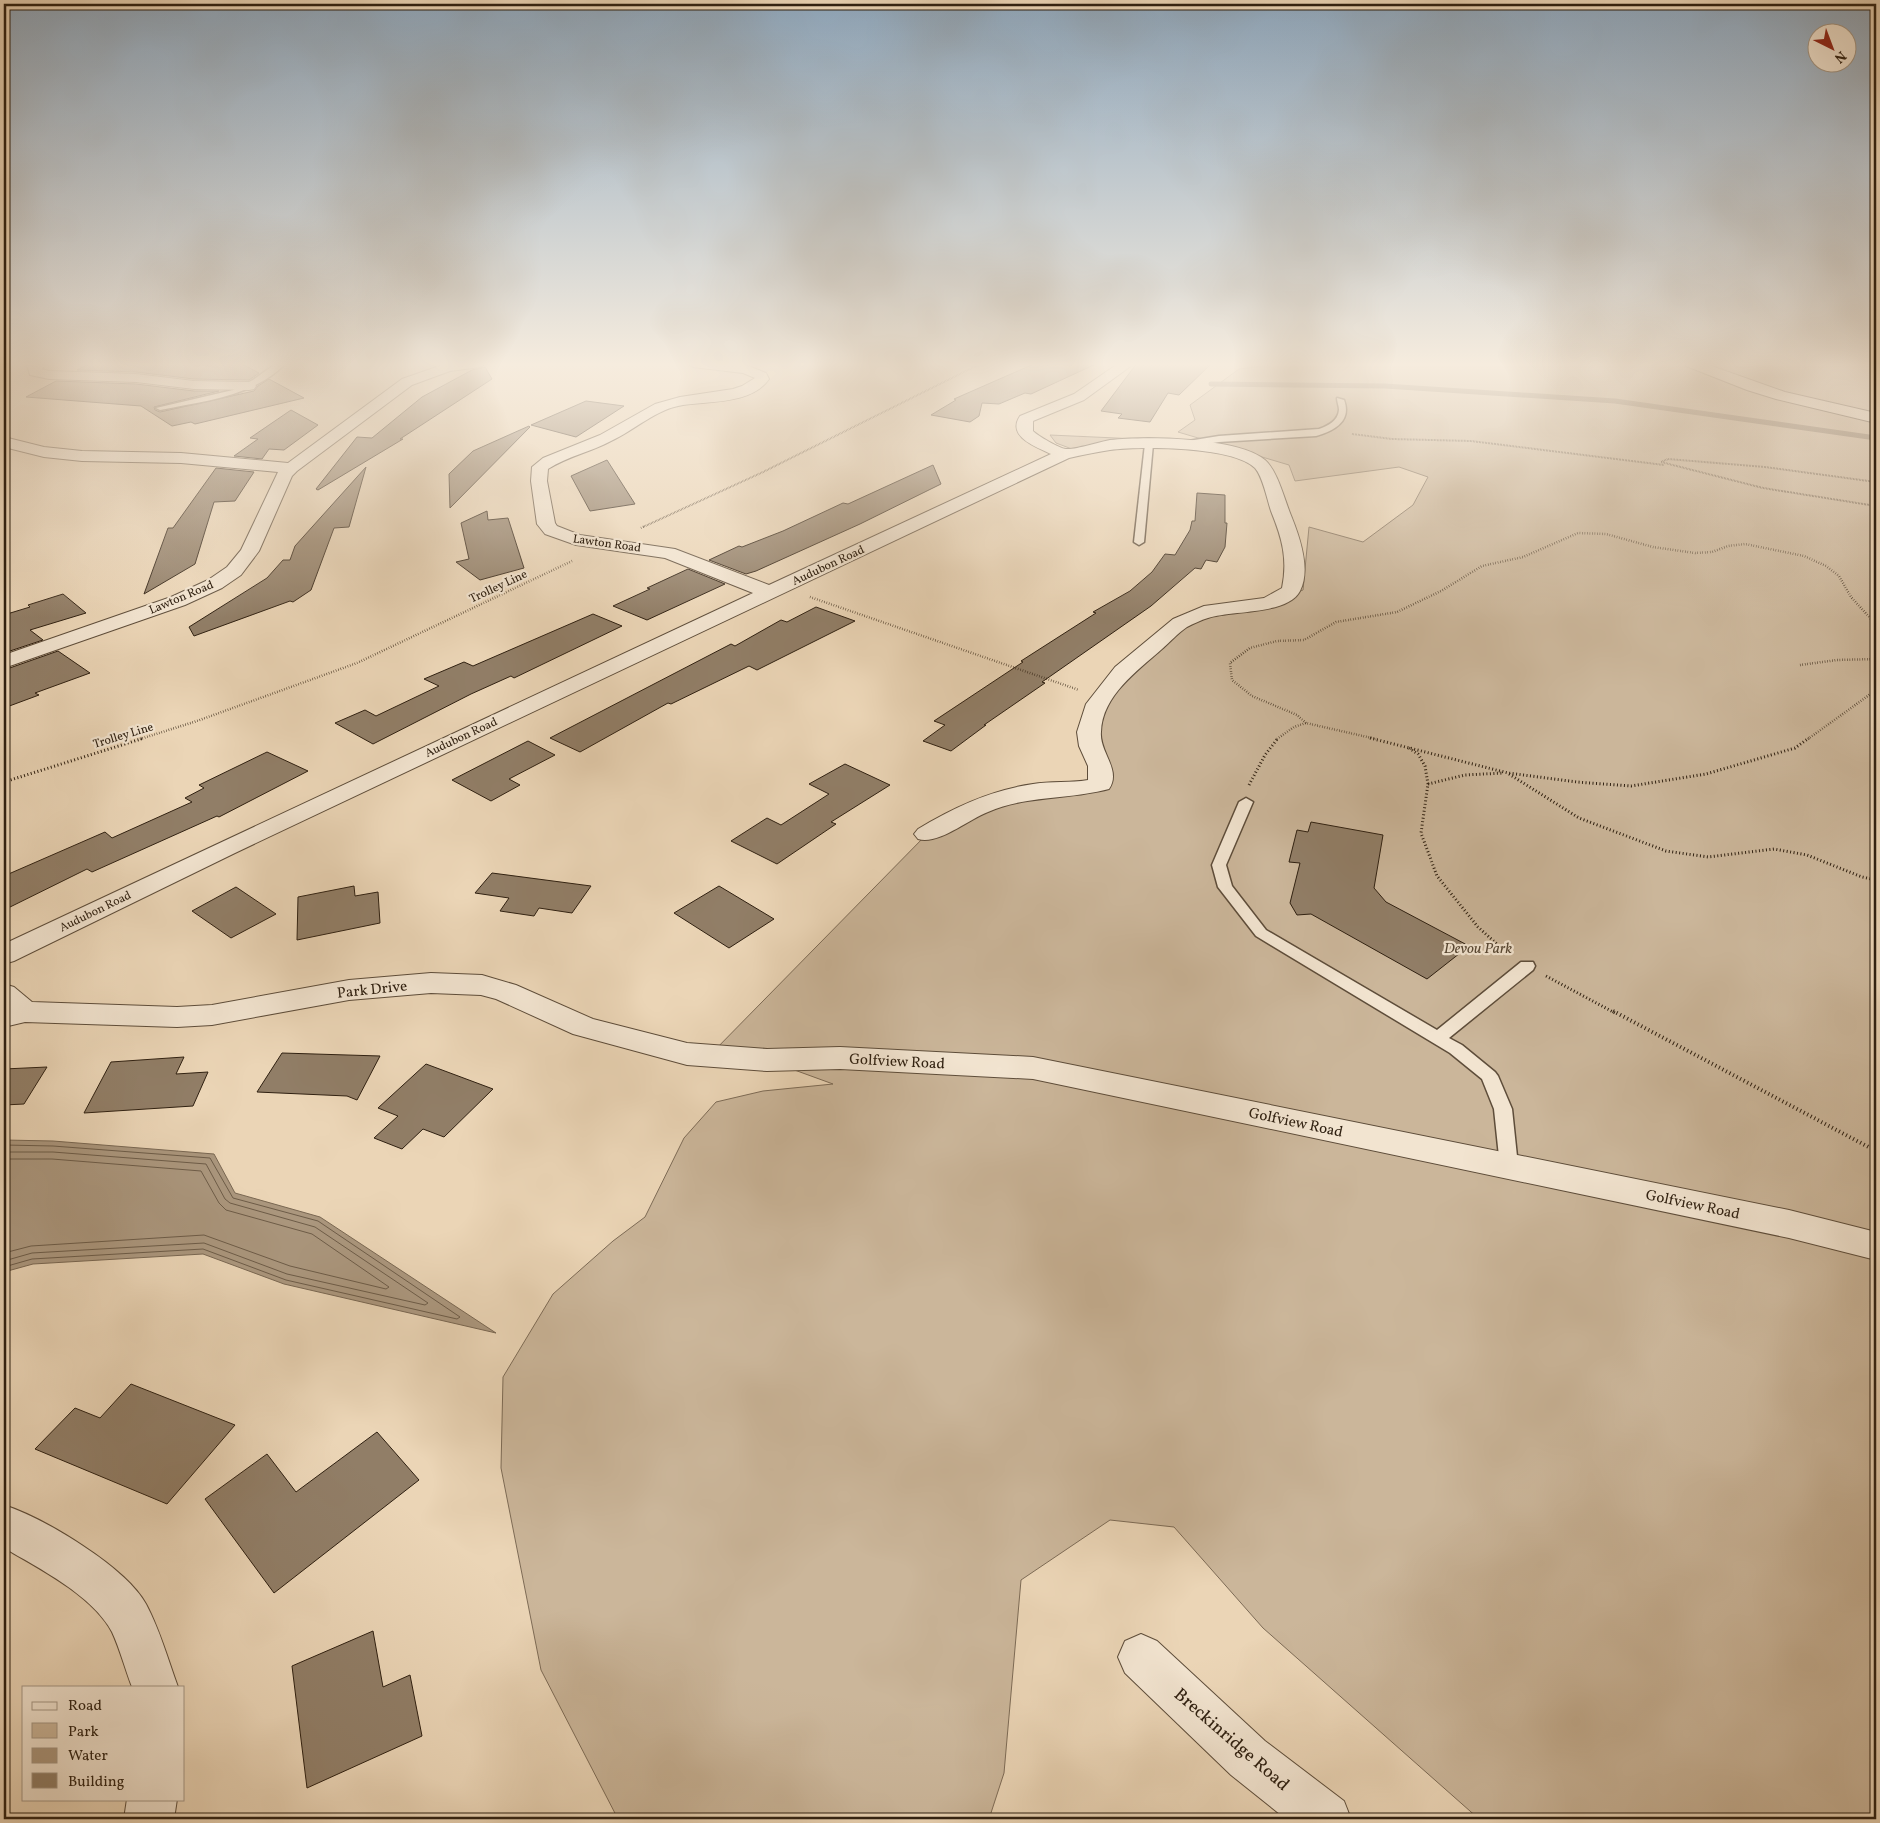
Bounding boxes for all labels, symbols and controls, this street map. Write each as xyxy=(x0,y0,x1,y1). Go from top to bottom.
north arrow xyxy=(1808,22,1858,72)
text: N xyxy=(1830,46,1850,67)
street label: Lawton Road xyxy=(572,531,642,557)
street label: Audubon Road xyxy=(790,542,867,590)
street label: Trolley Line xyxy=(467,566,530,607)
street label: Lawton Road xyxy=(147,577,216,619)
street label: Audubon Road xyxy=(423,714,500,762)
street label: Trolley Line xyxy=(91,719,156,753)
street label: Audubon Road xyxy=(57,887,134,936)
park label: Devou Park xyxy=(1444,939,1512,960)
street label: Park Drive xyxy=(336,976,408,1005)
street label: Golfview Road xyxy=(849,1050,945,1075)
street label: Golfview Road xyxy=(1247,1103,1345,1144)
street label: Golfview Road xyxy=(1644,1185,1742,1226)
street label: Breckinridge Road xyxy=(1168,1683,1294,1797)
legend xyxy=(22,1686,185,1800)
text: Road xyxy=(68,1696,102,1717)
text: Park xyxy=(68,1722,99,1743)
text: Water xyxy=(68,1746,108,1767)
text: Building xyxy=(68,1772,125,1793)

